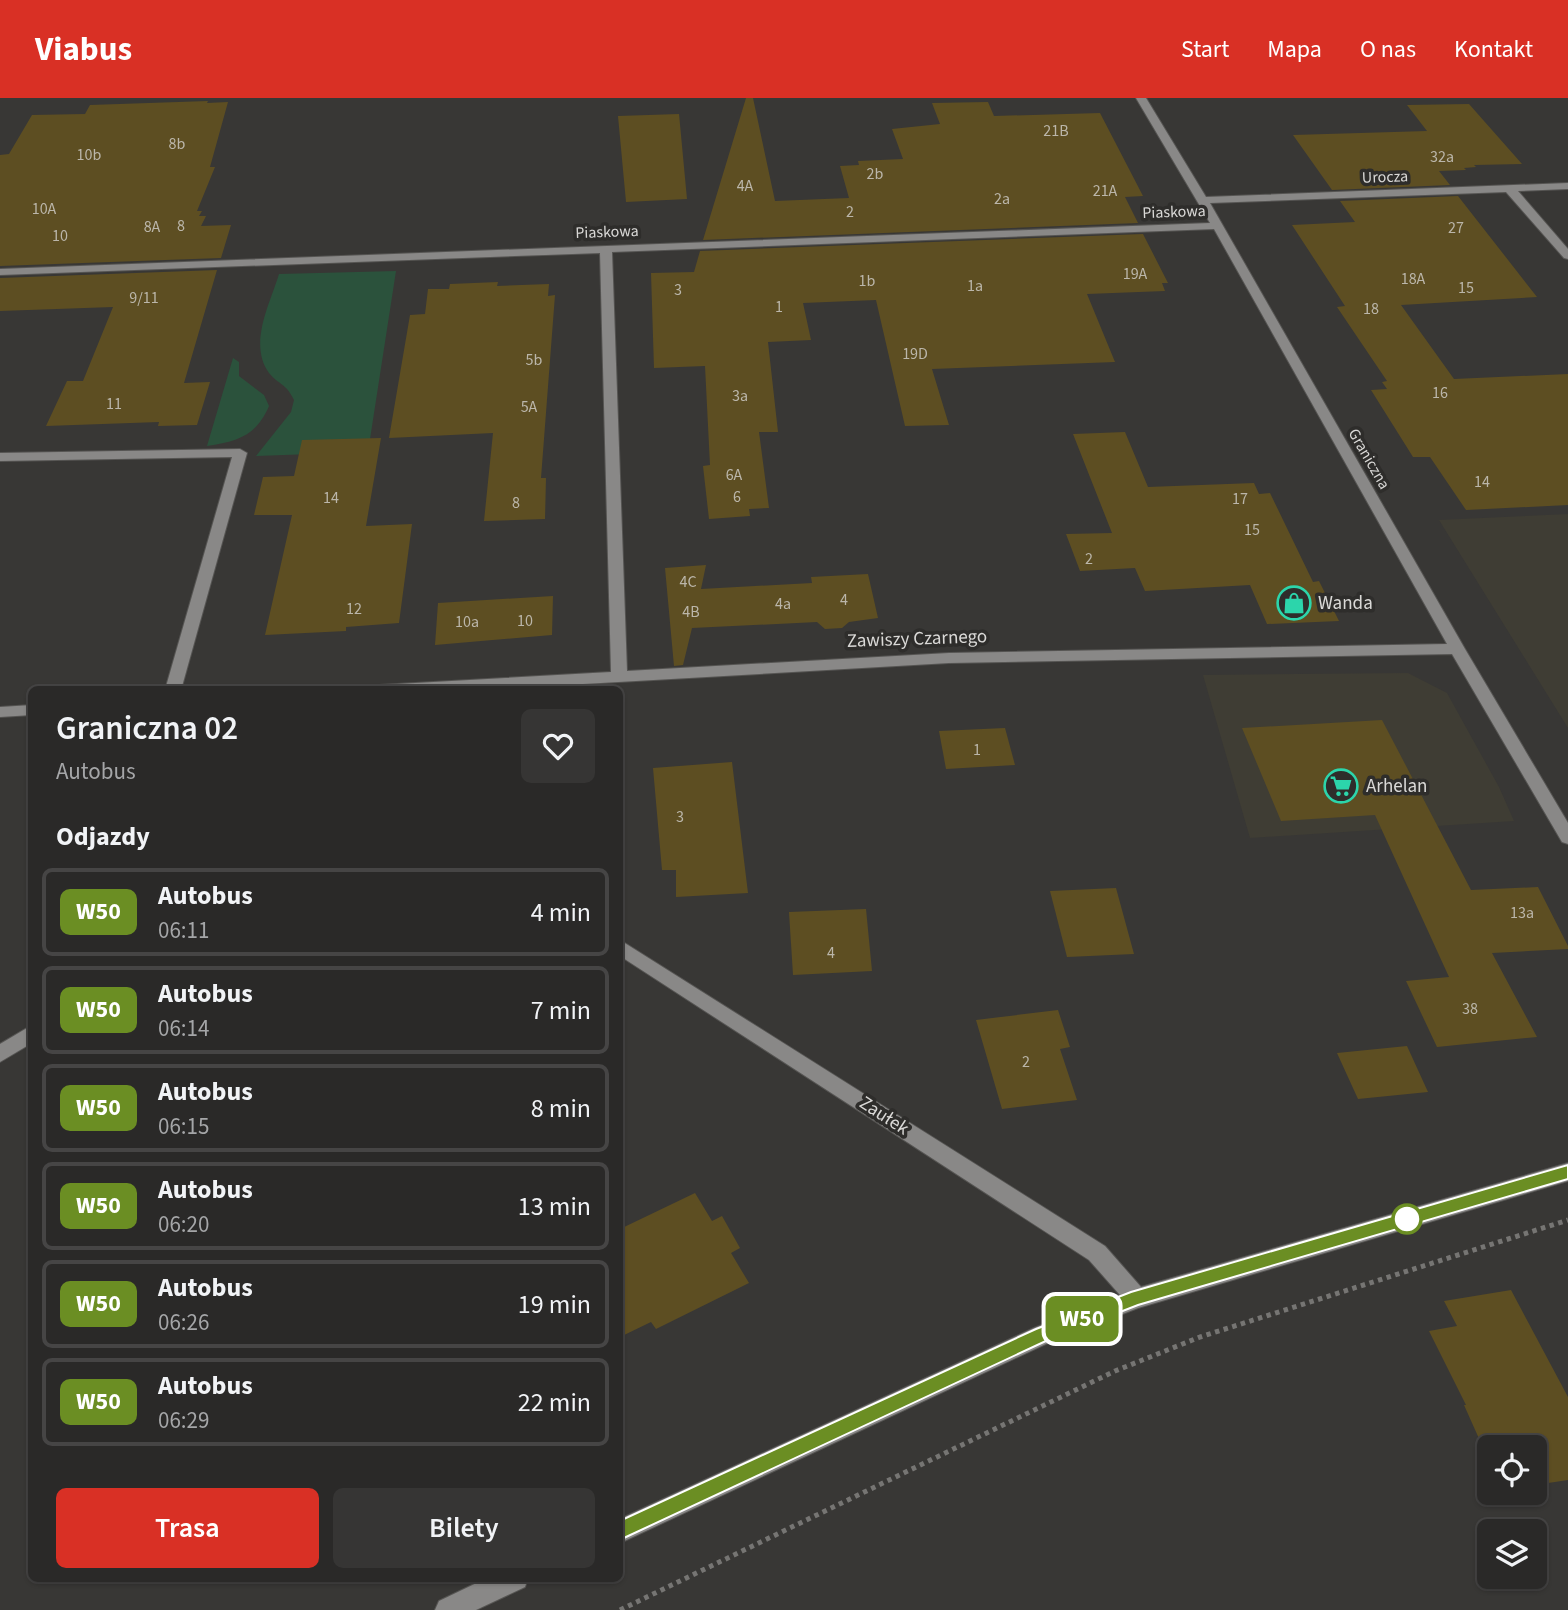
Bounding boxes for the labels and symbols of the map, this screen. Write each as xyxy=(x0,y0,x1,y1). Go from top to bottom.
house number: 21B xyxy=(1043,120,1069,142)
house number: 8b xyxy=(169,133,186,155)
house number: 10b xyxy=(77,144,102,166)
house number: 32a xyxy=(1430,146,1454,168)
house number: 2b xyxy=(867,163,884,185)
street label: Urocza xyxy=(1362,165,1408,189)
house number: 4A xyxy=(737,175,754,197)
house number: 21A xyxy=(1093,180,1118,202)
house number: 2a xyxy=(994,188,1010,210)
house number: 10A xyxy=(32,198,57,220)
street label: Piaskowa xyxy=(1142,200,1206,224)
house number: 2 xyxy=(846,201,854,223)
house number: 8 xyxy=(177,215,185,237)
house number: 8A xyxy=(144,216,161,238)
house number: 27 xyxy=(1448,217,1464,239)
street label: Piaskowa xyxy=(575,220,639,244)
house number: 10 xyxy=(52,225,68,247)
house number: 19A xyxy=(1123,263,1148,285)
house number: 18A xyxy=(1401,268,1426,290)
house number: 1b xyxy=(859,270,876,292)
house number: 1a xyxy=(967,275,983,297)
house number: 15 xyxy=(1458,277,1474,299)
house number: 3 xyxy=(674,279,682,301)
house number: 9/11 xyxy=(129,287,159,309)
house number: 1 xyxy=(775,296,783,318)
house number: 18 xyxy=(1363,298,1379,320)
house number: 19D xyxy=(902,343,928,365)
house number: 5b xyxy=(526,349,543,371)
house number: 16 xyxy=(1432,382,1448,404)
house number: 3a xyxy=(732,385,748,407)
house number: 11 xyxy=(106,393,122,415)
house number: 5A xyxy=(521,396,538,418)
street label: Graniczna xyxy=(1343,425,1395,493)
house number: 6A xyxy=(726,464,743,486)
house number: 14 xyxy=(1474,471,1490,493)
house number: 6 xyxy=(733,486,741,508)
house number: 14 xyxy=(323,487,339,509)
house number: 17 xyxy=(1232,488,1248,510)
house number: 8 xyxy=(512,492,520,514)
house number: 15 xyxy=(1244,519,1260,541)
house number: 2 xyxy=(1085,548,1093,570)
house number: 4C xyxy=(679,571,697,593)
shop icon: Wanda xyxy=(1275,584,1313,622)
house number: 4 xyxy=(840,589,848,611)
place label: Wanda xyxy=(1318,590,1373,617)
house number: 4a xyxy=(775,593,791,615)
house number: 12 xyxy=(346,598,362,620)
house number: 4B xyxy=(682,601,700,623)
house number: 10 xyxy=(517,610,533,632)
house number: 10a xyxy=(455,611,479,633)
street label: Zawiszy Czarnego xyxy=(846,623,988,655)
house number: 1 xyxy=(973,739,981,761)
supermarket icon: Arhelan xyxy=(1322,767,1360,805)
place label: Arhelan xyxy=(1366,773,1427,800)
house number: 3 xyxy=(676,806,684,828)
house number: 13a xyxy=(1510,902,1534,924)
house number: 4 xyxy=(827,942,835,964)
house number: 38 xyxy=(1462,998,1478,1020)
house number: 2 xyxy=(1022,1051,1030,1073)
street label: Zaułek xyxy=(854,1090,915,1142)
unlabelled marker xyxy=(1392,1204,1422,1234)
line badge: W50 xyxy=(1042,1296,1122,1342)

